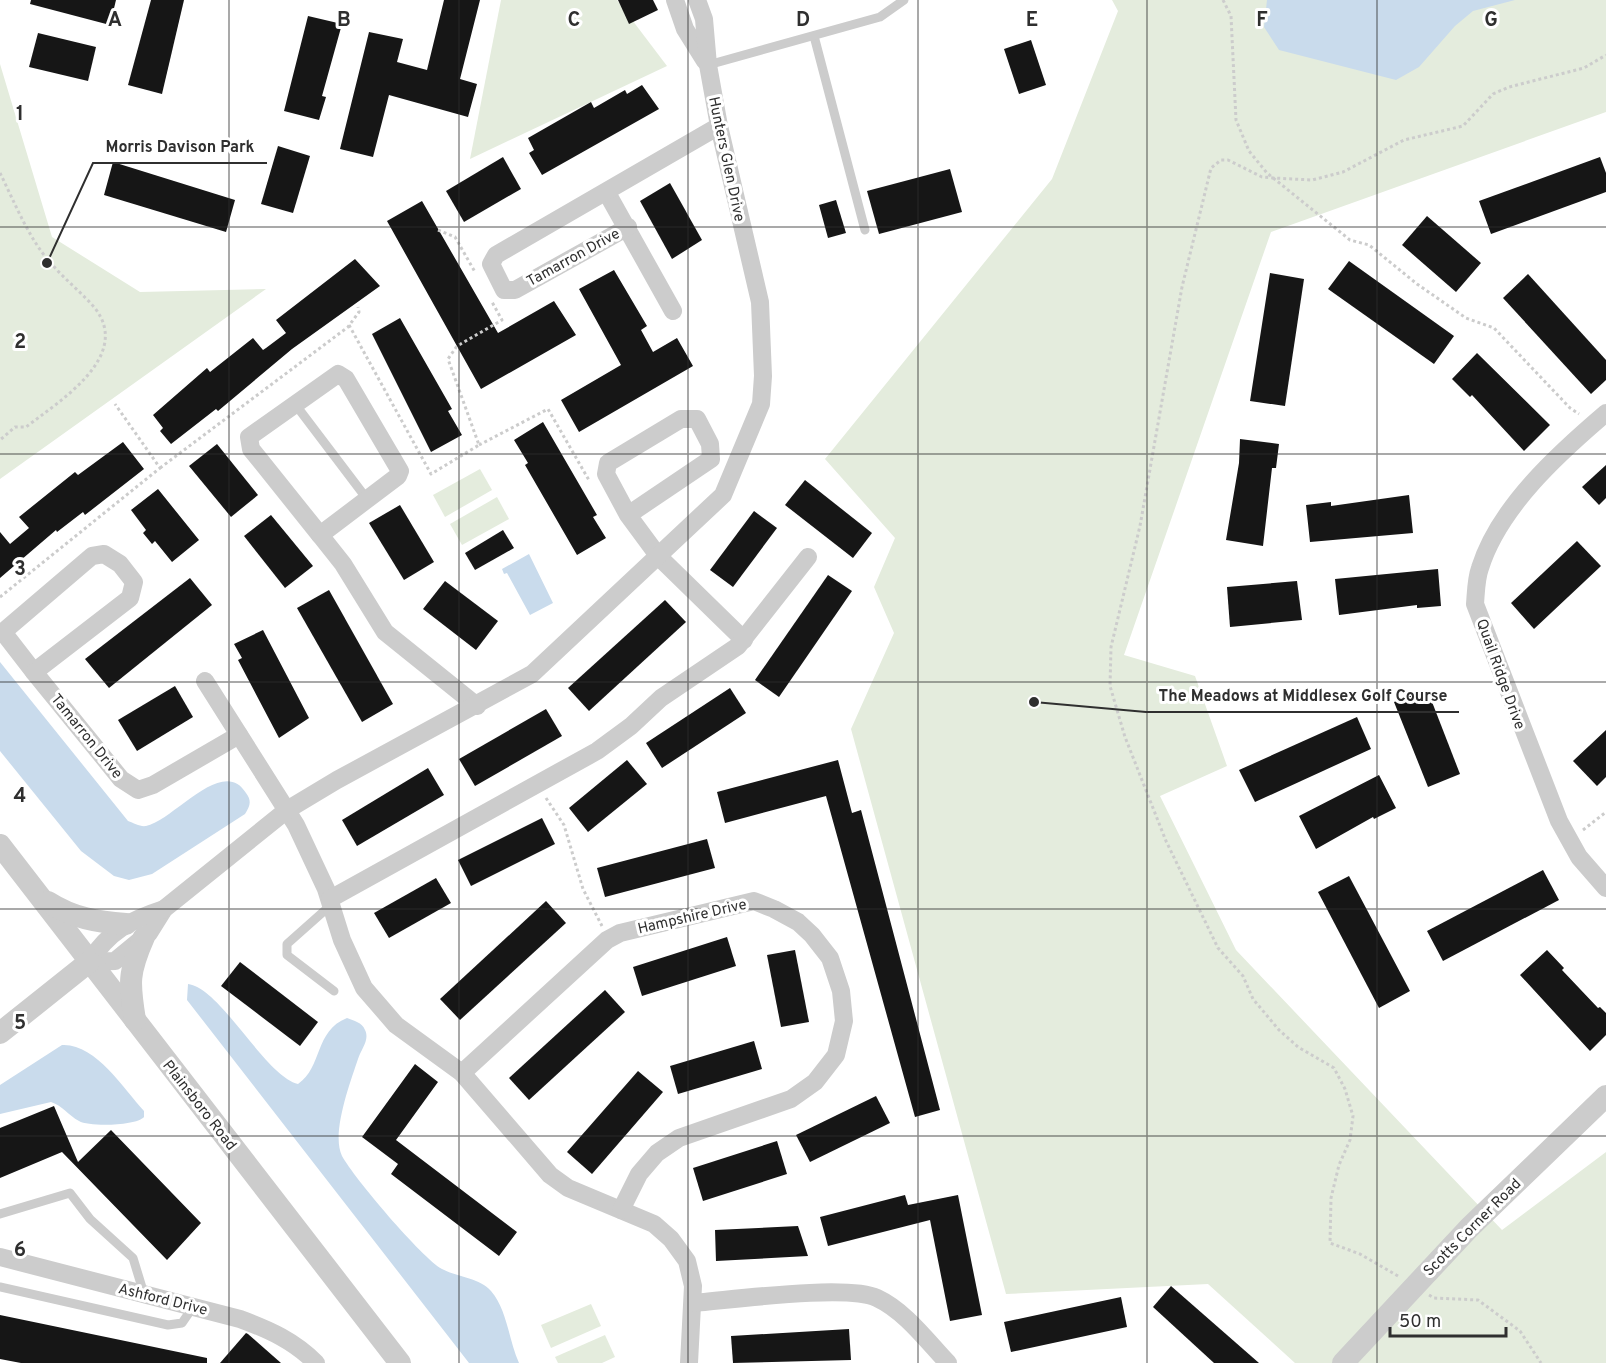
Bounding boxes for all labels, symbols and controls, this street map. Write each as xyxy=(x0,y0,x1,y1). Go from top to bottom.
text: A xyxy=(108,8,122,34)
text: B xyxy=(337,8,351,34)
text: C xyxy=(568,8,580,34)
text: D xyxy=(796,8,810,34)
text: E xyxy=(1026,8,1038,34)
text: F xyxy=(1256,8,1268,34)
text: G xyxy=(1484,8,1498,34)
street label: Hunters Glen Drive xyxy=(703,95,748,224)
text: 1 xyxy=(16,102,24,128)
callout: Morris Davison Park xyxy=(93,129,267,163)
text: Morris Davison Park xyxy=(105,138,255,158)
street label: Tamarron Drive xyxy=(524,225,624,292)
text: 2 xyxy=(14,330,26,356)
text: 3 xyxy=(14,557,26,583)
street label: Quail Ridge Drive xyxy=(1471,617,1528,732)
callout: The Meadows at Middlesex Golf Course xyxy=(1146,678,1459,712)
text: The Meadows at Middlesex Golf Course xyxy=(1159,687,1447,707)
street label: Tamarron Drive xyxy=(46,691,126,783)
text: 4 xyxy=(14,784,26,810)
street label: Hampshire Drive xyxy=(636,896,749,939)
text: 5 xyxy=(14,1011,26,1037)
street label: Plainsboro Road xyxy=(158,1057,240,1155)
street label: Scotts Corner Road xyxy=(1420,1175,1526,1281)
text: 6 xyxy=(14,1238,26,1264)
street label: Ashford Drive xyxy=(116,1280,209,1321)
scale bar xyxy=(1390,1300,1506,1338)
text: 50 m xyxy=(1399,1311,1441,1334)

